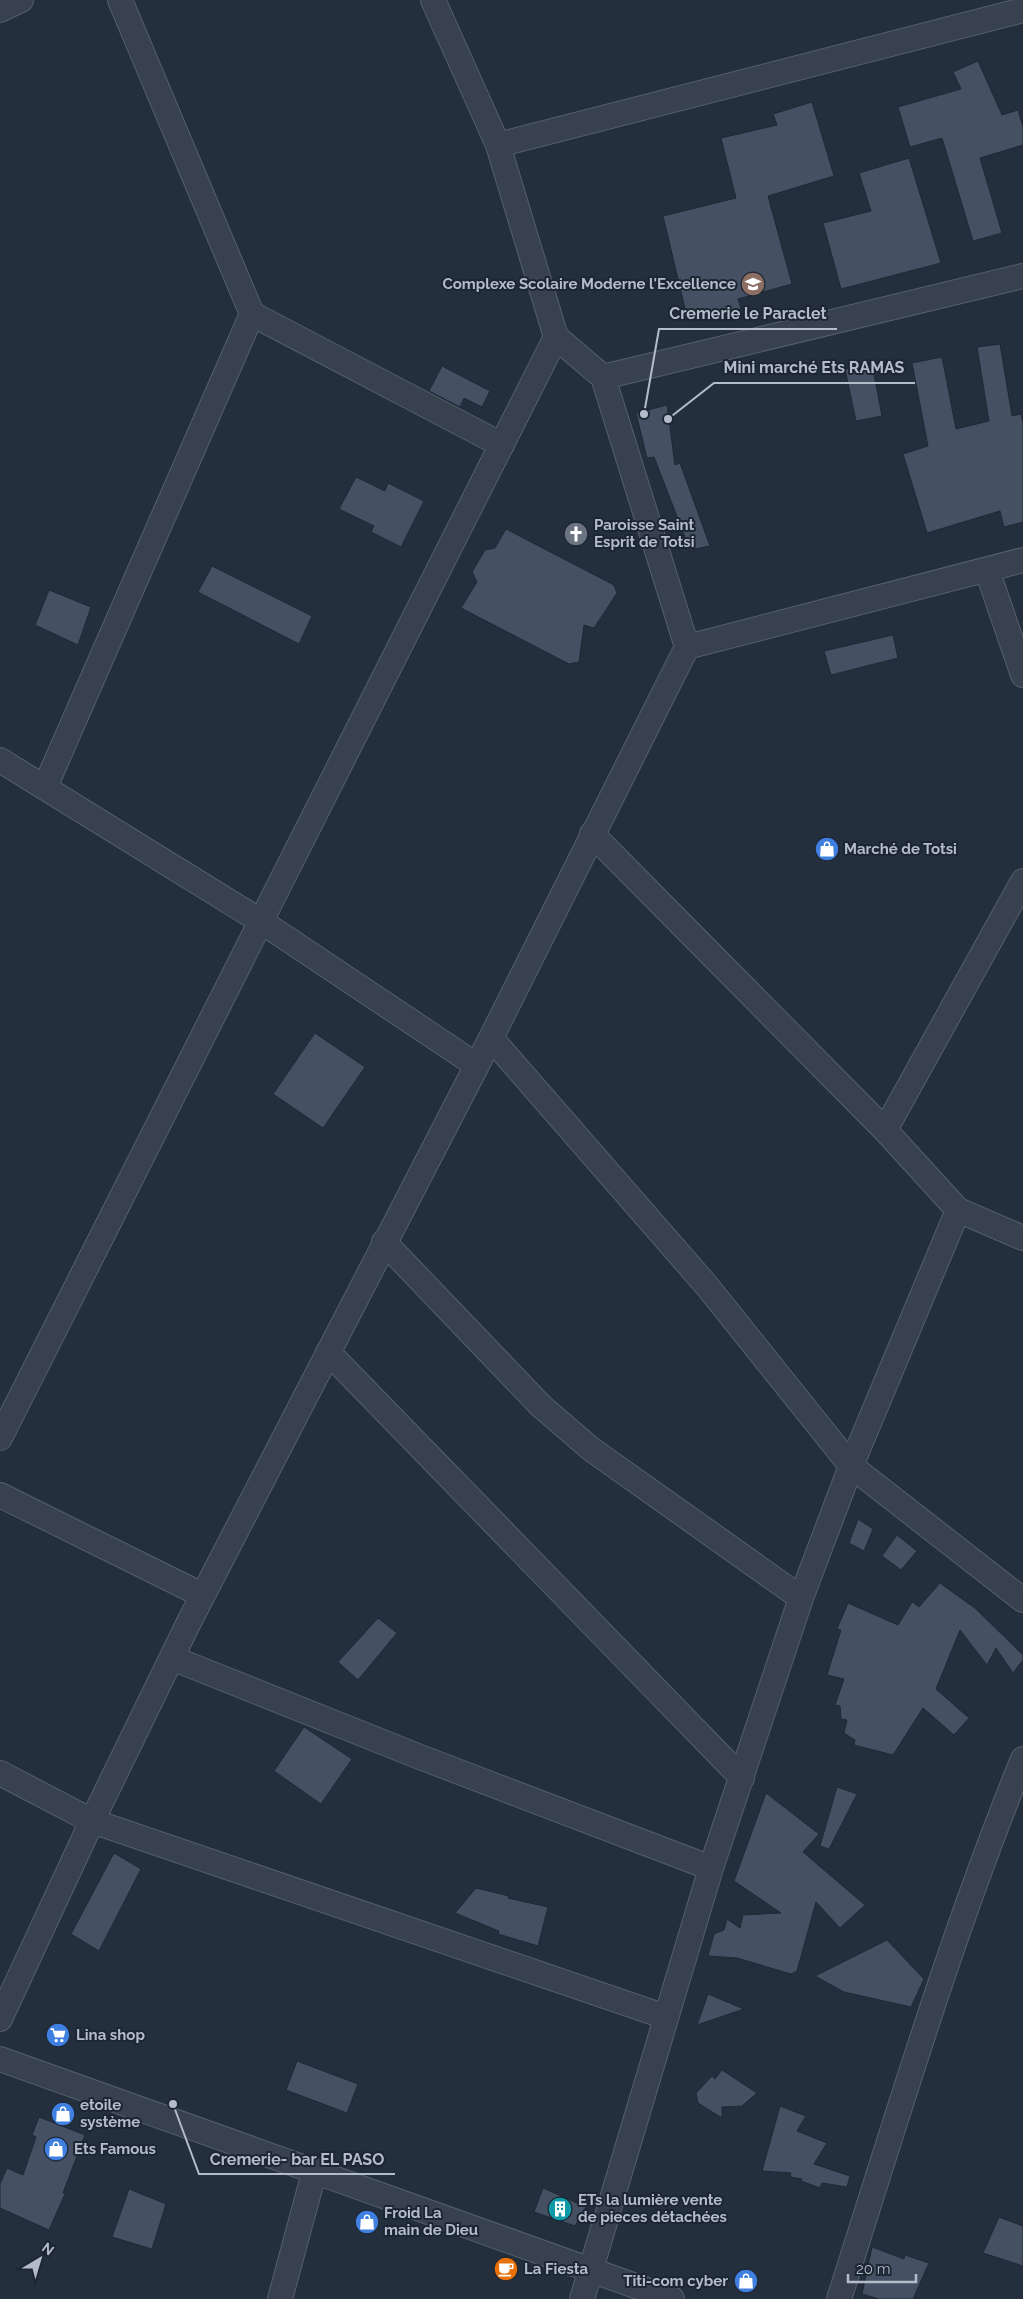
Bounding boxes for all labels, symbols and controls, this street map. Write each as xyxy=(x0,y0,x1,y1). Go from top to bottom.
school or university icon: Complexe Scolaire Moderne l'Excellence xyxy=(740,271,766,297)
place label: Complexe Scolaire Moderne l'Excellence xyxy=(442,275,736,293)
callout: Cremerie le Paraclet xyxy=(659,298,837,329)
text: Cremerie le Paraclet xyxy=(669,304,827,323)
callout: Mini marché Ets RAMAS xyxy=(714,352,915,383)
text: Mini marché Ets RAMAS xyxy=(724,358,905,377)
place label: Paroisse Saint Esprit de Totsi xyxy=(594,516,694,551)
church icon: Paroisse Saint Esprit de Totsi xyxy=(563,521,589,547)
shop icon: Marché de Totsi xyxy=(814,836,840,862)
place label: Marché de Totsi xyxy=(844,840,957,858)
supermarket icon: Lina shop xyxy=(45,2022,71,2048)
place label: Lina shop xyxy=(76,2026,145,2044)
place label: etoile système xyxy=(80,2096,140,2131)
shop icon: etoile système xyxy=(50,2101,76,2127)
shop icon: Ets Famous xyxy=(43,2136,69,2162)
place label: Ets Famous xyxy=(74,2140,156,2158)
callout: Cremerie- bar EL PASO xyxy=(199,2143,395,2174)
text: Cremerie- bar EL PASO xyxy=(210,2150,384,2169)
place label: ETs la lumière vente de pieces détachées xyxy=(578,2191,727,2226)
building icon: ETs la lumière vente de pieces détachées xyxy=(547,2196,573,2222)
place label: Froid La main de Dieu xyxy=(384,2204,478,2239)
shop icon: Froid La main de Dieu xyxy=(354,2209,380,2235)
north arrow xyxy=(15,2234,65,2284)
text: N xyxy=(39,2239,57,2258)
scale bar xyxy=(848,2252,916,2284)
cafe icon: La Fiesta xyxy=(493,2256,519,2282)
place label: La Fiesta xyxy=(524,2260,589,2278)
text: 20 m xyxy=(856,2260,891,2278)
shop icon: Titi-com cyber xyxy=(733,2268,759,2294)
place label: Titi-com cyber xyxy=(623,2272,728,2290)

